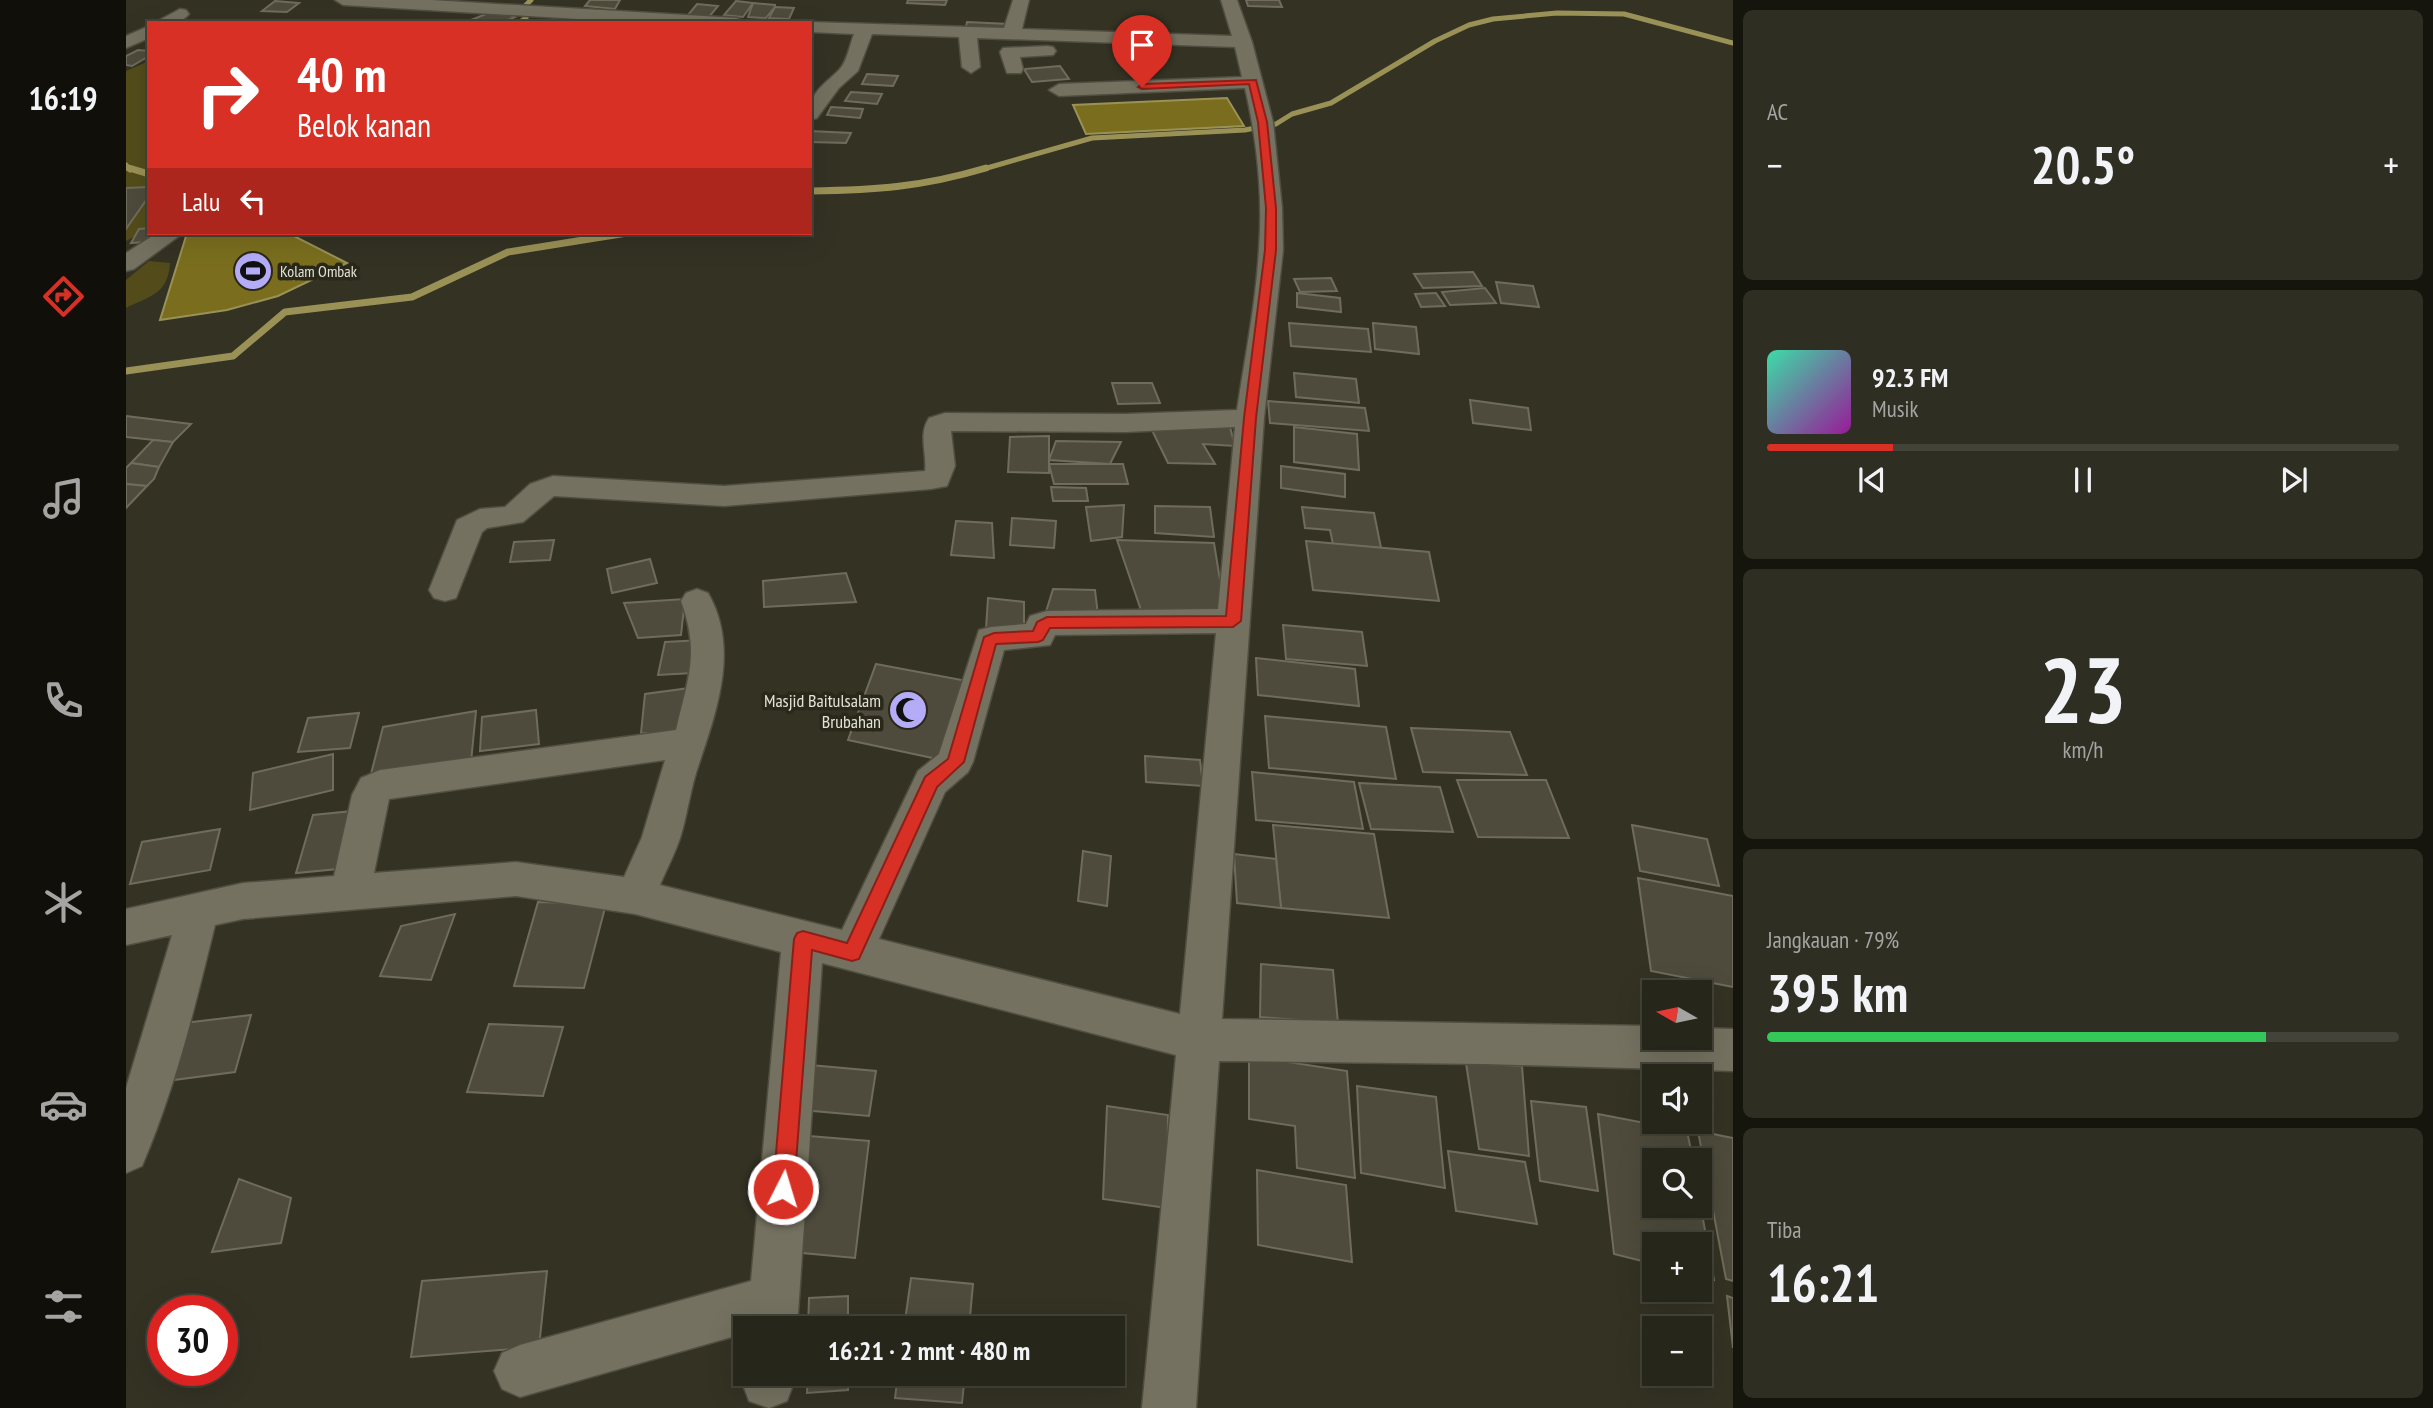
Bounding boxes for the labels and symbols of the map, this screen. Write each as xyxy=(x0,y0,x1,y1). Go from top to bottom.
pin xyxy=(1112,15,1172,87)
sports icon: Kolam Ombak xyxy=(232,250,274,292)
place label: Kolam Ombak xyxy=(280,261,358,281)
place label: Masjid Baitulsalam Brubahan xyxy=(764,689,881,733)
mosque icon: Masjid Baitulsalam Brubahan xyxy=(887,689,929,731)
north arrow xyxy=(1642,980,1712,1050)
position arrow xyxy=(746,1152,820,1226)
speed limit sign: 30 xyxy=(147,1295,238,1386)

